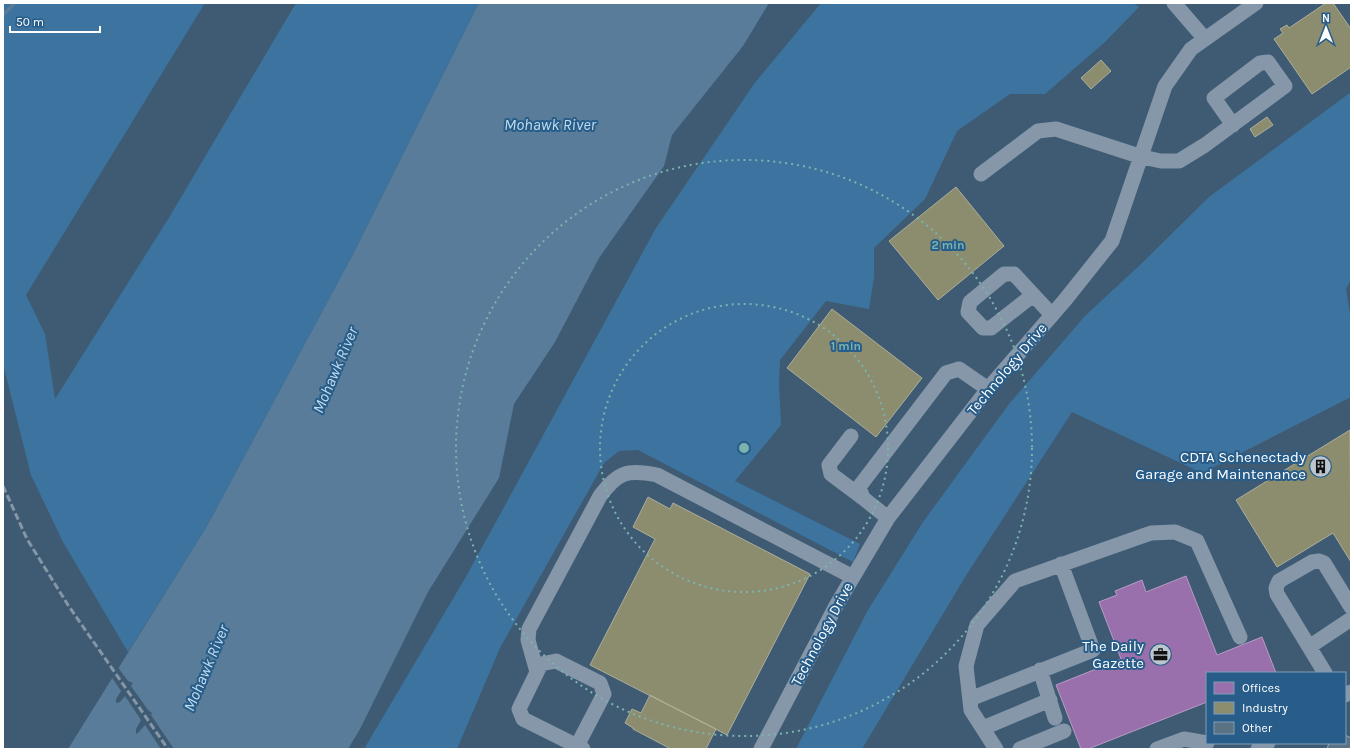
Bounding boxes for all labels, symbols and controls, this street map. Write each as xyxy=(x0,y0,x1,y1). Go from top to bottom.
scale bar xyxy=(10,8,100,34)
north arrow xyxy=(1306,8,1346,48)
text: N xyxy=(1322,12,1330,25)
text: 50 m xyxy=(16,15,44,29)
water label: Mohawk River xyxy=(504,115,597,134)
text: 2 min xyxy=(931,238,965,252)
street label: Technology Drive xyxy=(963,319,1051,419)
water label: Mohawk River xyxy=(308,323,362,416)
text: 1 min xyxy=(831,339,861,353)
centre of rings xyxy=(737,441,751,455)
place label: CDTA Schenectady Garage and Maintenance xyxy=(1135,448,1306,483)
building icon: CDTA Schenectady Garage and Maintenance xyxy=(1308,453,1334,479)
street label: Technology Drive xyxy=(787,579,857,689)
water label: Mohawk River xyxy=(179,621,233,714)
place label: The Daily Gazette xyxy=(1082,637,1144,672)
office icon: The Daily Gazette xyxy=(1147,642,1173,668)
legend xyxy=(1206,672,1346,744)
text: Offices xyxy=(1242,681,1280,695)
text: Industry xyxy=(1242,701,1288,715)
text: Other xyxy=(1242,721,1273,735)

